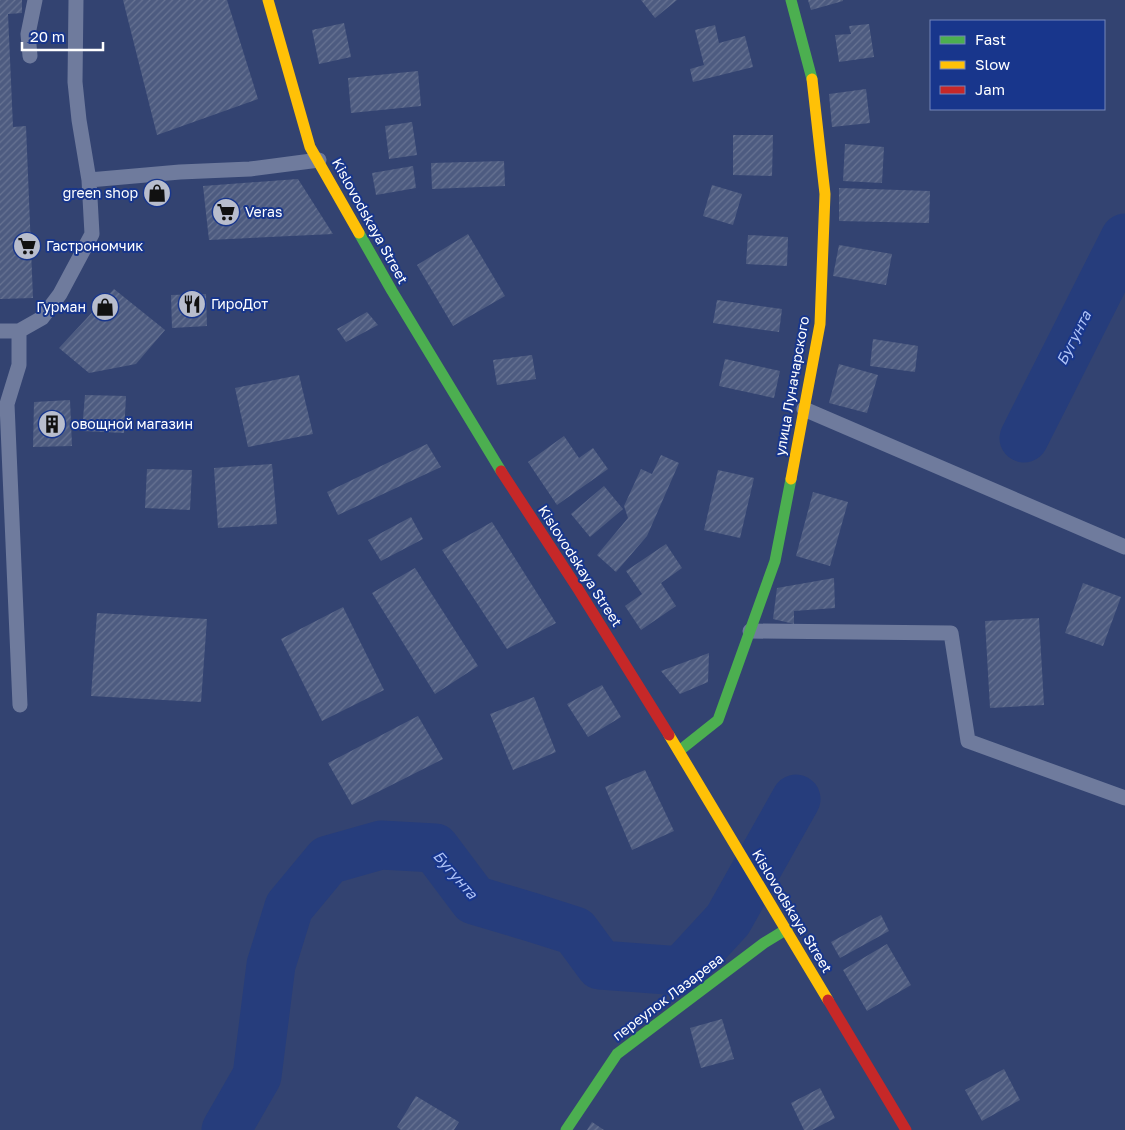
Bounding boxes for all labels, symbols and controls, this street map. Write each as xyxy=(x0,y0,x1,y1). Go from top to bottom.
scale bar xyxy=(22,20,104,52)
legend xyxy=(930,20,1105,110)
text: 20 m xyxy=(30,27,65,45)
text: Fast xyxy=(975,30,1006,48)
text: Slow xyxy=(975,55,1010,73)
text: Jam xyxy=(975,80,1005,98)
street label: Kislovodskaya Street xyxy=(329,155,412,287)
shop icon: green shop xyxy=(142,178,172,208)
place label: green shop xyxy=(63,184,138,201)
supermarket icon: Veras xyxy=(211,197,241,227)
place label: Veras xyxy=(245,203,282,220)
supermarket icon: Гастрономчик xyxy=(12,231,42,261)
place label: Гастрономчик xyxy=(46,237,143,254)
restaurant icon: ГироДот xyxy=(177,289,207,319)
shop icon: Гурман xyxy=(90,292,120,322)
place label: ГироДот xyxy=(211,295,268,312)
place label: Гурман xyxy=(36,298,86,315)
water label: Бугунта xyxy=(1052,307,1095,368)
street label: улица Луначарского xyxy=(771,315,812,457)
building icon: овощной магазин xyxy=(37,409,67,439)
place label: овощной магазин xyxy=(71,415,193,432)
street label: Kislovodskaya Street xyxy=(535,502,626,629)
water label: Бугунта xyxy=(429,846,482,903)
street label: Kislovodskaya Street xyxy=(749,846,836,976)
street label: переулок Лазарева xyxy=(609,949,726,1044)

